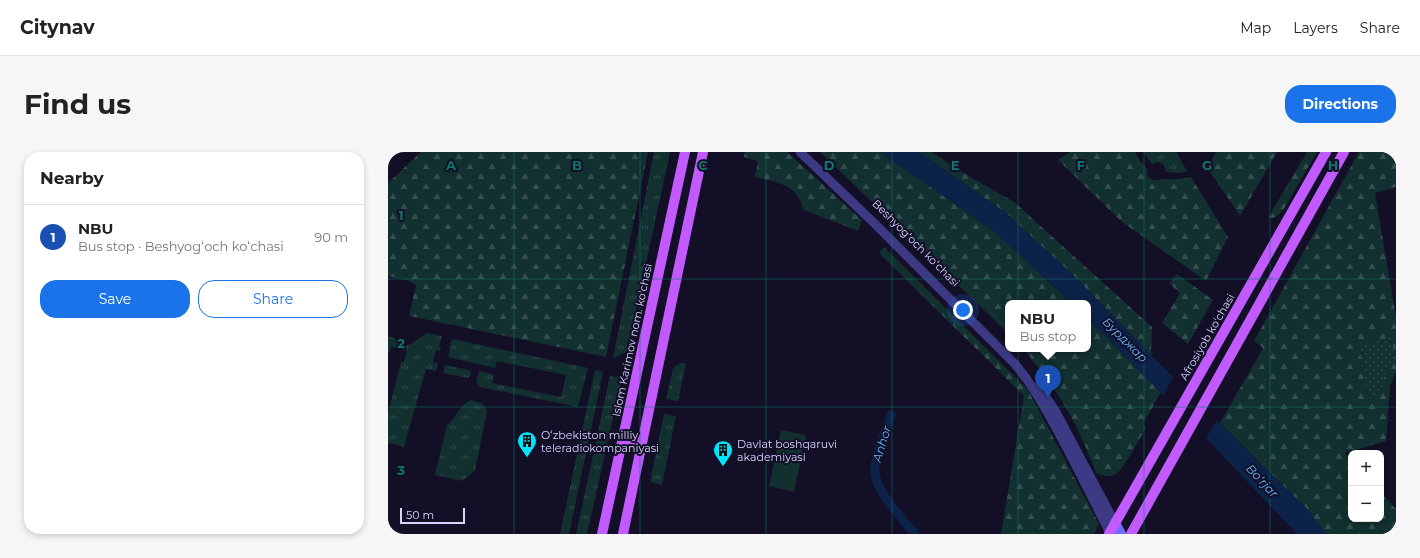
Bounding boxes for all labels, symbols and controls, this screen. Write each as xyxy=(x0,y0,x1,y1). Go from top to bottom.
text: Citynav xyxy=(20,16,95,39)
text: Map xyxy=(1240,19,1271,37)
text: Layers xyxy=(1293,19,1338,37)
text: Share xyxy=(1360,19,1400,37)
button: Directions xyxy=(1285,85,1396,123)
text: Find us xyxy=(24,87,131,121)
text: A xyxy=(445,157,457,173)
text: B xyxy=(572,157,582,173)
text: C xyxy=(698,157,708,173)
text: D xyxy=(824,157,835,173)
text: E xyxy=(951,157,960,173)
text: F xyxy=(1077,157,1085,173)
text: G xyxy=(1202,157,1212,173)
text: H xyxy=(1328,157,1338,173)
text: Nearby xyxy=(40,168,104,188)
street label: Beshyogʻoch koʻchasi xyxy=(869,196,963,290)
text: 1 xyxy=(398,207,404,223)
text: NBU xyxy=(78,219,113,238)
text: 1 xyxy=(50,229,56,245)
text: 90 m xyxy=(314,229,348,245)
text: Bus stop · Beshyogʻoch koʻchasi xyxy=(78,238,284,254)
street label: Islom Karimov nom. ko'chasi xyxy=(609,262,655,418)
button: Save xyxy=(40,280,190,318)
button: Share xyxy=(198,280,348,318)
street label: Afrosiyob ko'chasi xyxy=(1177,291,1237,383)
your location xyxy=(953,300,973,320)
popup xyxy=(1005,300,1091,352)
text: NBU xyxy=(1020,309,1055,328)
water label: Бурджар xyxy=(1100,314,1151,365)
text: Bus stop xyxy=(1020,328,1076,344)
text: 2 xyxy=(397,335,405,351)
pin: 1 xyxy=(1035,365,1061,398)
water label: Anhor xyxy=(869,424,894,465)
place label: Oʻzbekiston milliy teleradiokompaniyasi xyxy=(541,428,659,455)
building icon: Oʻzbekiston milliy teleradiokompaniyasi xyxy=(516,430,538,458)
place label: Davlat boshqaruvi akademiyasi xyxy=(737,437,837,464)
building icon: Davlat boshqaruvi akademiyasi xyxy=(712,439,734,467)
map controls xyxy=(1348,450,1384,522)
button: + xyxy=(1348,450,1384,486)
water label: Bo‘rjar xyxy=(1243,461,1282,501)
text: 3 xyxy=(396,462,405,478)
button: − xyxy=(1348,486,1384,522)
scale bar xyxy=(400,506,465,525)
text: 50 m xyxy=(406,508,434,522)

